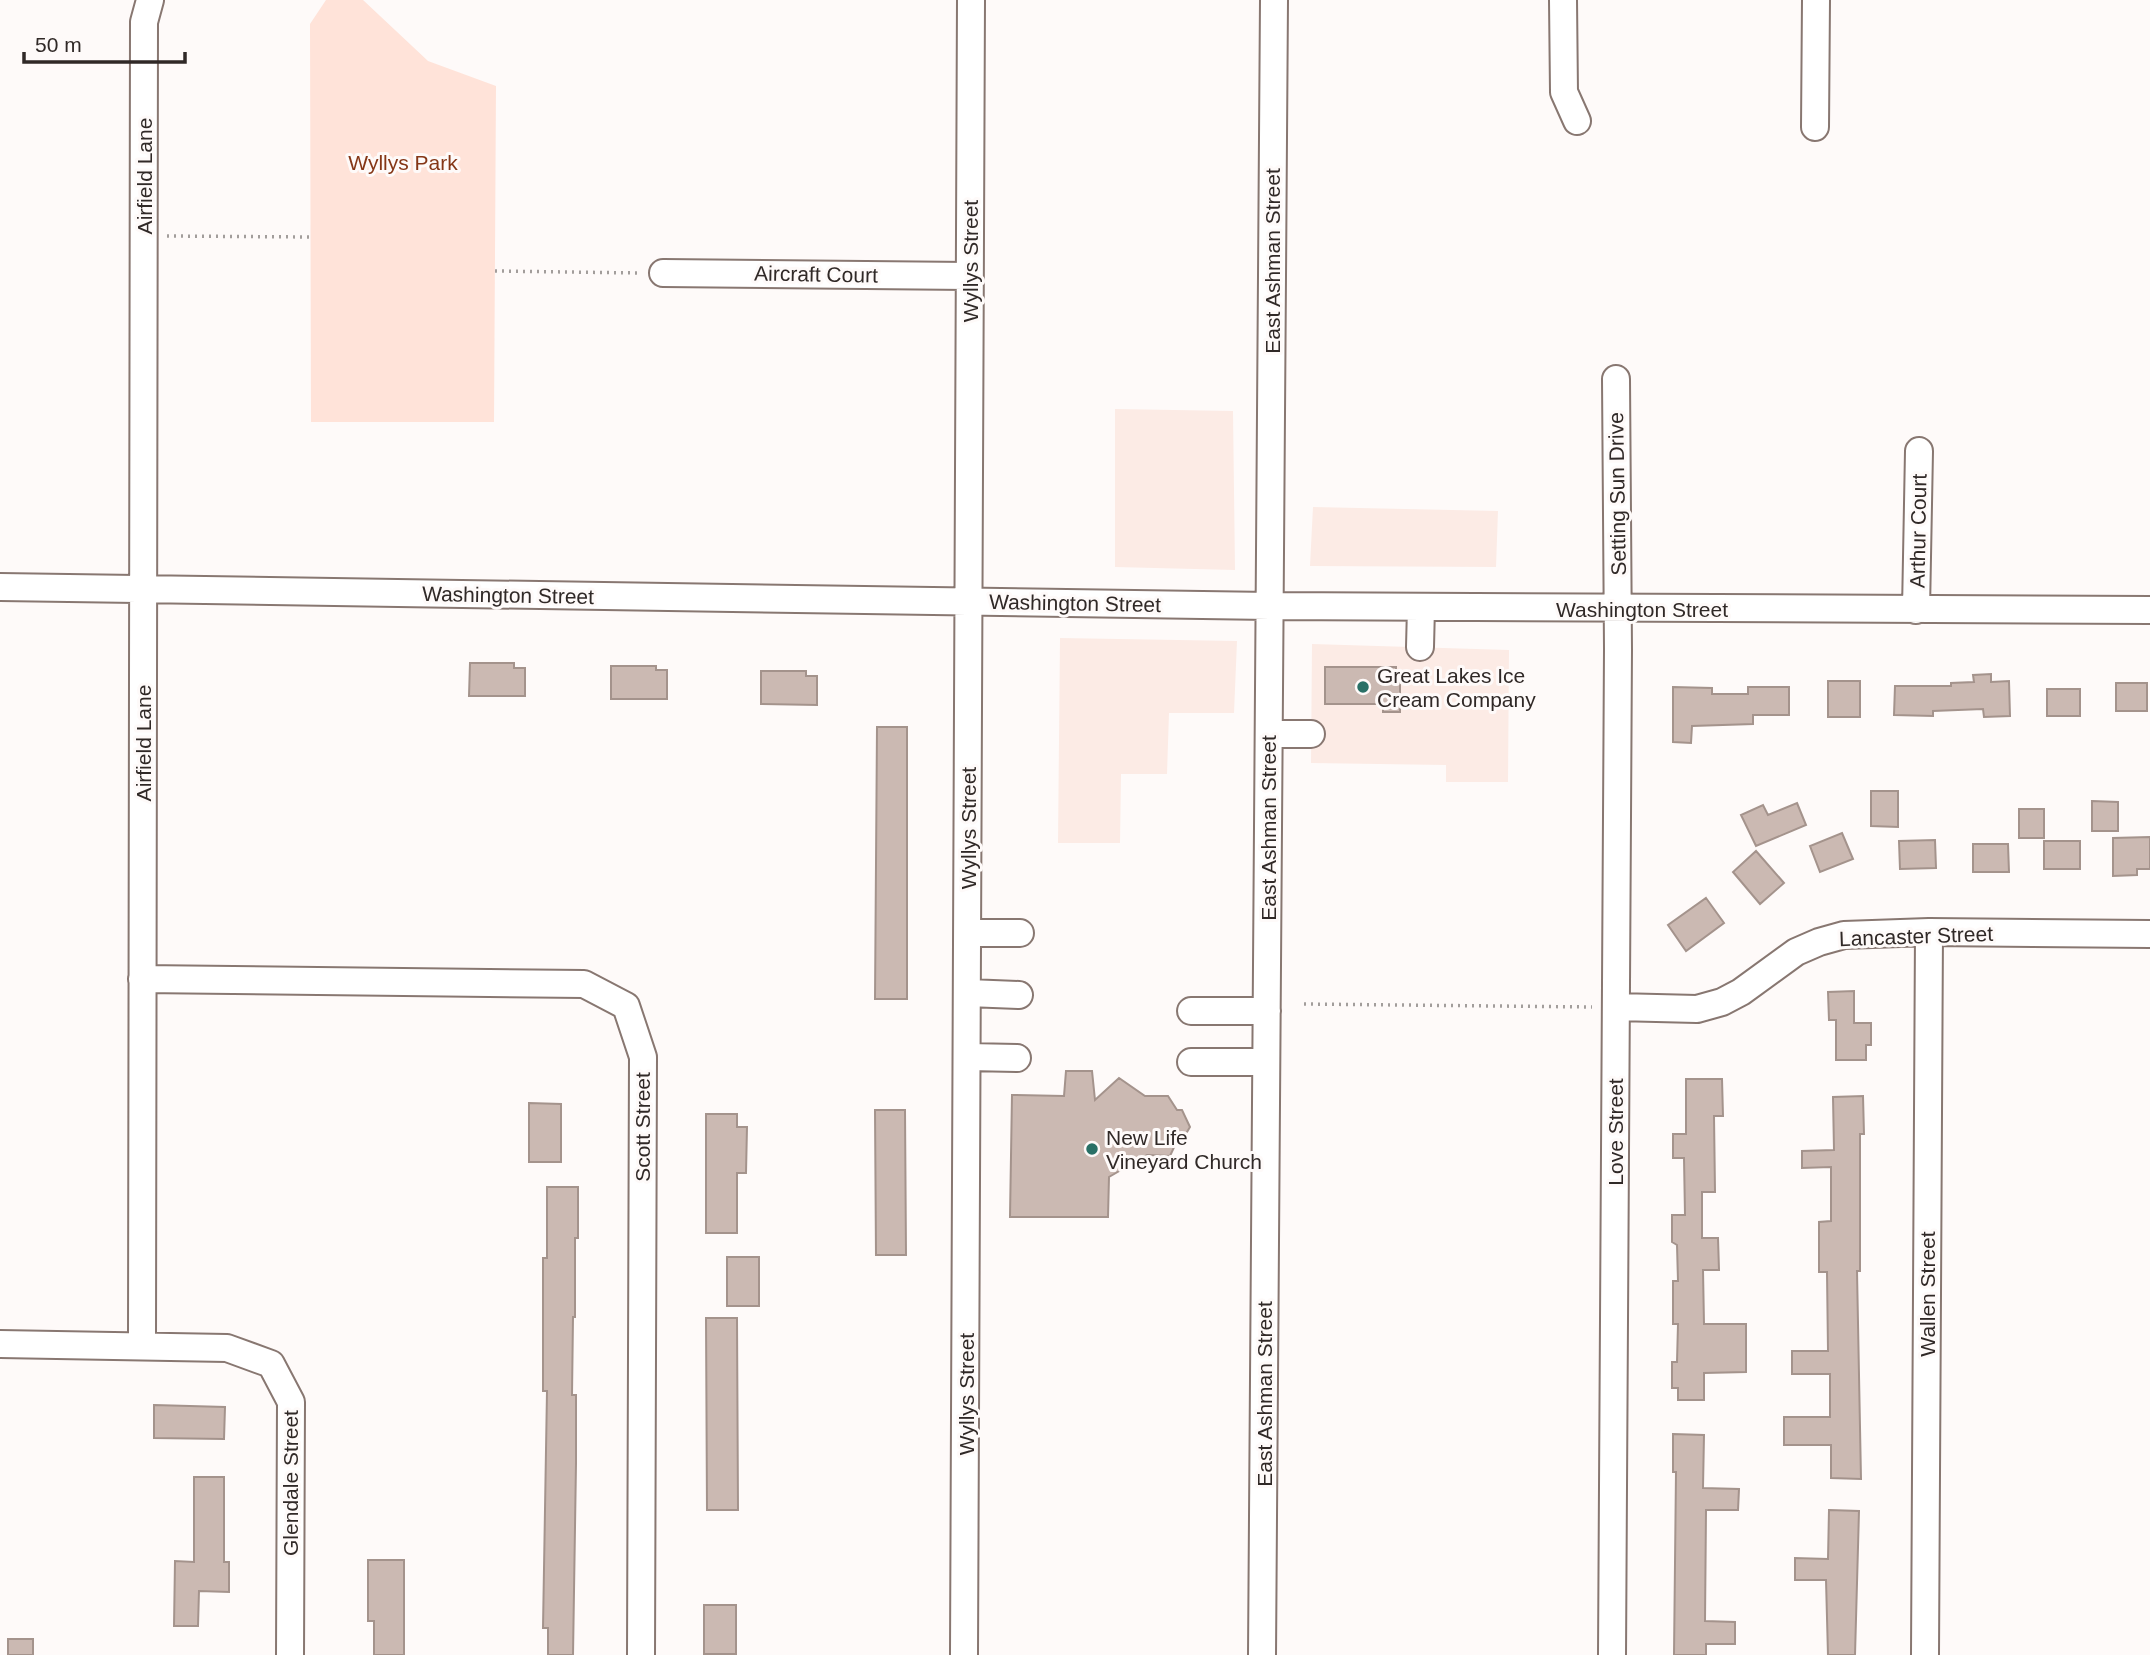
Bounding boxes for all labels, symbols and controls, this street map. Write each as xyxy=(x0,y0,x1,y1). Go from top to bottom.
scale bar xyxy=(24,21,186,65)
text: 50 m xyxy=(35,33,82,56)
street label: Airfield Lane xyxy=(133,118,156,234)
park label: Wyllys Park xyxy=(348,151,458,174)
street label: East Ashman Street xyxy=(1261,168,1284,354)
street label: Wyllys Street xyxy=(959,200,982,322)
street label: Aircraft Court xyxy=(754,261,878,287)
street label: Setting Sun Drive xyxy=(1604,412,1630,576)
street label: Arthur Court xyxy=(1906,473,1930,588)
street label: Washington Street xyxy=(422,582,594,608)
street label: Washington Street xyxy=(989,590,1161,616)
street label: Washington Street xyxy=(1556,598,1728,621)
place label: Great Lakes Ice Cream Company xyxy=(1377,664,1536,711)
marker: Great Lakes Ice Cream Company xyxy=(1355,679,1371,695)
street label: Airfield Lane xyxy=(132,685,155,801)
street label: East Ashman Street xyxy=(1257,735,1280,921)
street label: Wyllys Street xyxy=(957,767,980,889)
street label: Lancaster Street xyxy=(1839,922,1994,950)
street label: Scott Street xyxy=(631,1072,654,1182)
street label: Love Street xyxy=(1604,1078,1627,1186)
place label: New Life Vineyard Church xyxy=(1106,1126,1262,1173)
marker: New Life Vineyard Church xyxy=(1084,1141,1100,1157)
street label: Wallen Street xyxy=(1916,1231,1939,1357)
street label: East Ashman Street xyxy=(1253,1301,1276,1487)
street label: Wyllys Street xyxy=(955,1333,978,1455)
street label: Glendale Street xyxy=(279,1410,302,1556)

